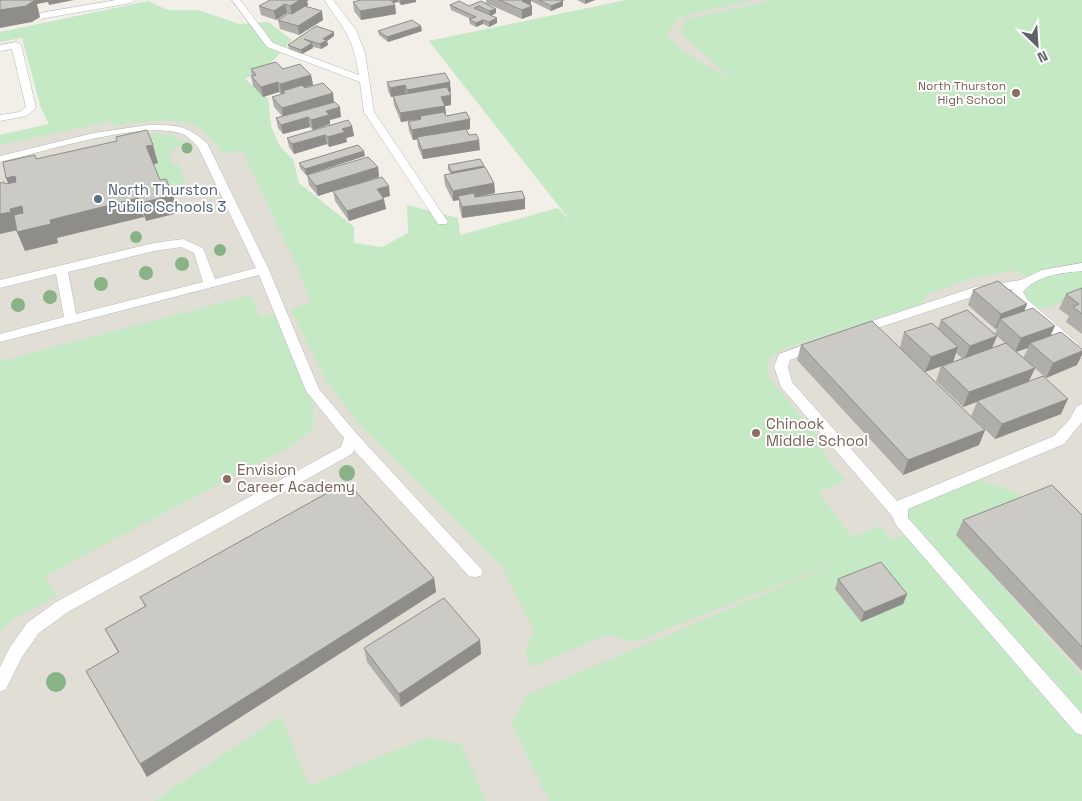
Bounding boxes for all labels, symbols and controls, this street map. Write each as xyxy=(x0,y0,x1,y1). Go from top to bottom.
north arrow xyxy=(1012,20,1062,70)
text: N xyxy=(1034,47,1051,67)
place label: North Thurston High School xyxy=(918,78,1006,108)
marker: North Thurston High School xyxy=(1010,87,1022,99)
place label: North Thurston Public Schools 3 xyxy=(108,180,226,216)
marker: North Thurston Public Schools 3 xyxy=(92,193,104,205)
place label: Chinook Middle School xyxy=(766,414,868,450)
marker: Chinook Middle School xyxy=(750,427,762,439)
place label: Envision Career Academy xyxy=(237,460,355,496)
marker: Envision Career Academy xyxy=(221,473,233,485)

